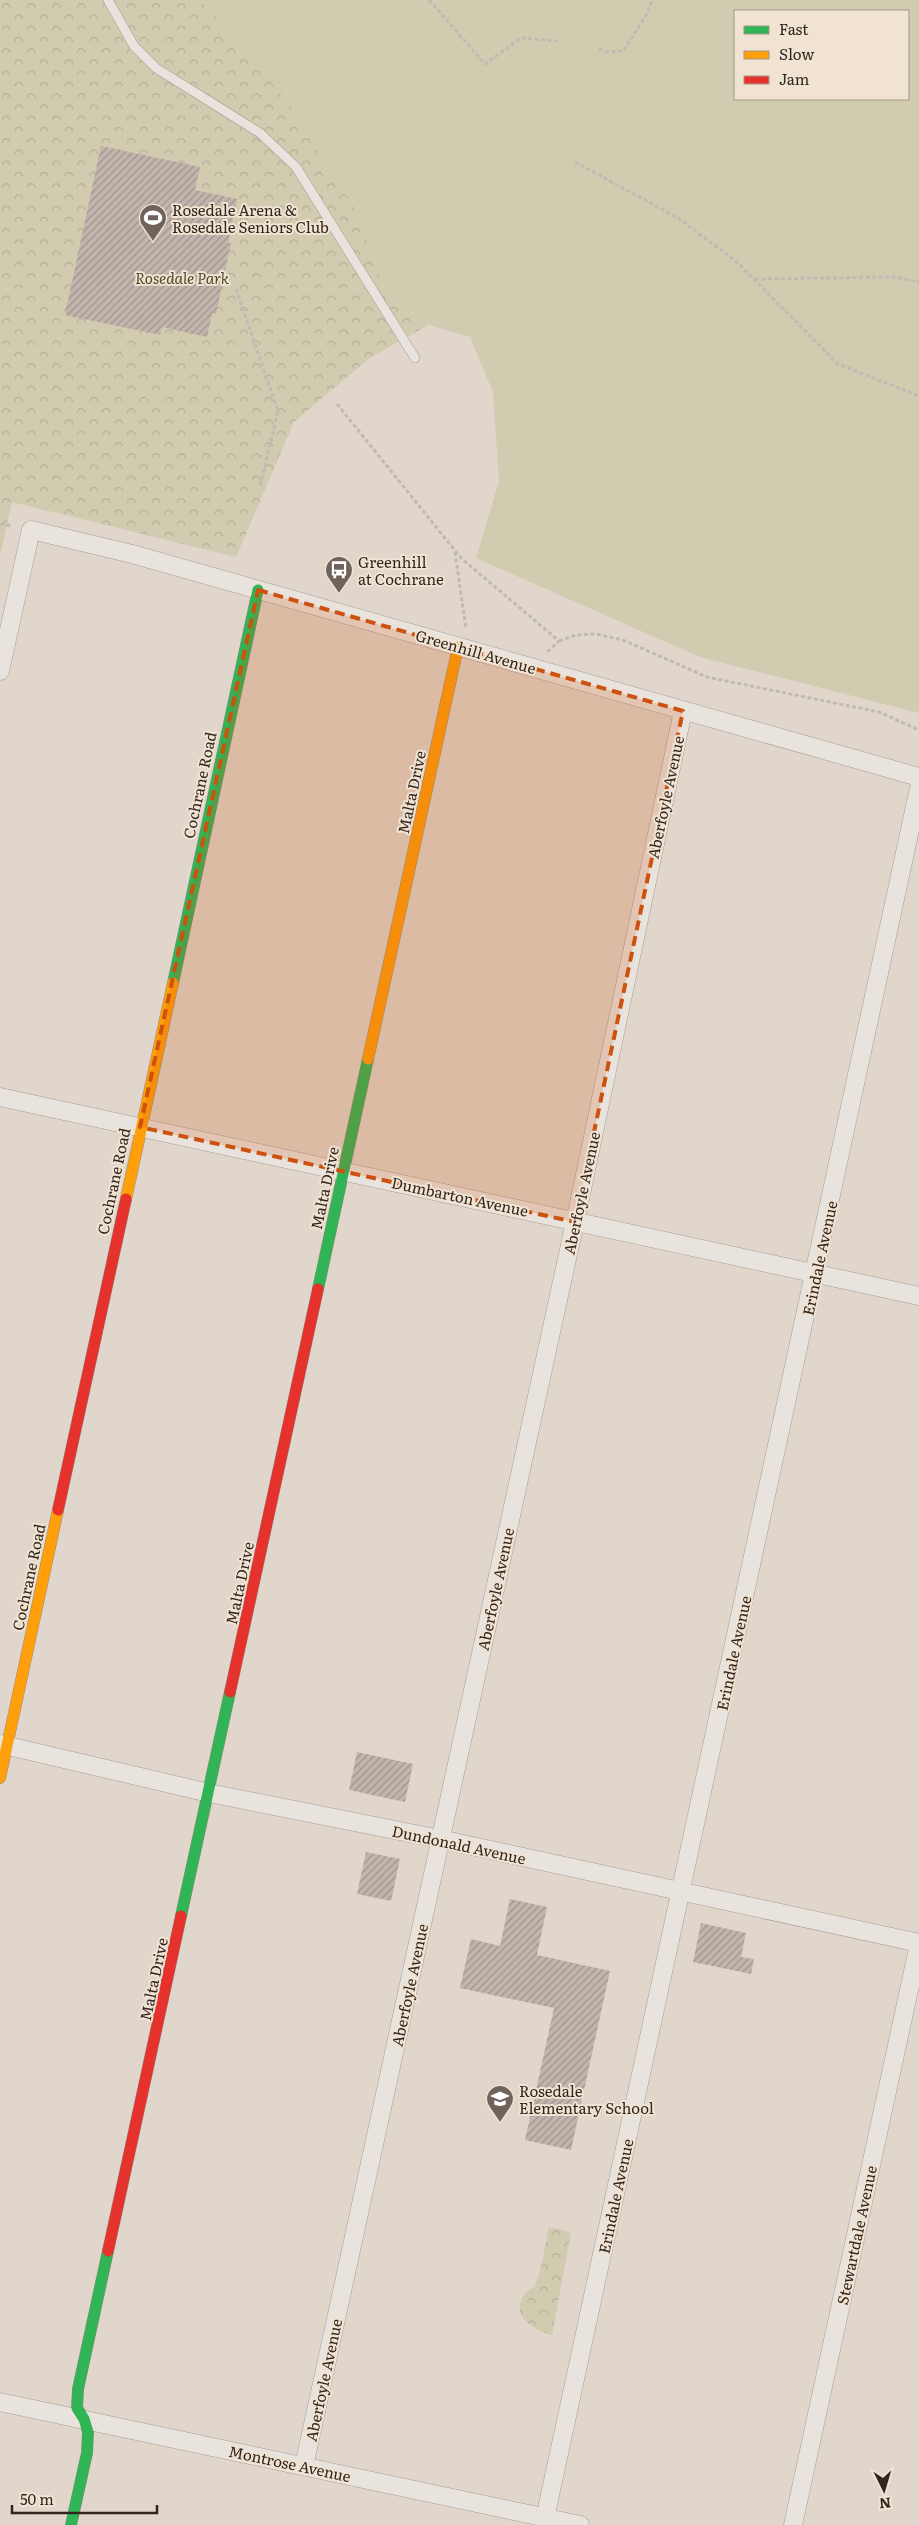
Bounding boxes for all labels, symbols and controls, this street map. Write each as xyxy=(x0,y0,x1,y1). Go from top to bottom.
legend xyxy=(734,10,909,100)
text: Fast xyxy=(779,17,808,40)
text: Slow xyxy=(779,42,814,65)
text: Jam xyxy=(779,67,810,90)
place label: Rosedale Arena & Rosedale Seniors Club xyxy=(172,198,329,238)
sports icon: Rosedale Arena & Rosedale Seniors Club xyxy=(138,203,168,242)
park label: Rosedale Park xyxy=(135,266,230,289)
place label: Greenhill at Cochrane xyxy=(358,550,444,590)
bus stop icon: Greenhill at Cochrane xyxy=(324,555,354,594)
street label: Greenhill Avenue xyxy=(413,623,539,679)
street label: Cochrane Road xyxy=(176,730,222,840)
street label: Aberfoyle Avenue xyxy=(641,733,689,861)
street label: Malta Drive xyxy=(391,748,431,836)
street label: Cochrane Road xyxy=(90,1126,136,1236)
street label: Aberfoyle Avenue xyxy=(557,1129,605,1257)
street label: Malta Drive xyxy=(304,1144,344,1232)
street label: Dumbarton Avenue xyxy=(389,1170,531,1222)
street label: Erindale Avenue xyxy=(796,1198,842,1318)
street label: Cochrane Road xyxy=(5,1522,51,1632)
street label: Aberfoyle Avenue xyxy=(471,1525,519,1653)
street label: Malta Drive xyxy=(219,1539,259,1627)
street label: Erindale Avenue xyxy=(710,1593,756,1713)
street label: Dundonald Avenue xyxy=(390,1819,528,1869)
street label: Aberfoyle Avenue xyxy=(385,1921,433,2049)
street label: Malta Drive xyxy=(133,1935,173,2023)
place label: Rosedale Elementary School xyxy=(519,2079,654,2119)
school or university icon: Rosedale Elementary School xyxy=(485,2084,515,2123)
street label: Erindale Avenue xyxy=(592,2136,638,2256)
street label: Stewartdale Avenue xyxy=(830,2163,882,2307)
street label: Aberfoyle Avenue xyxy=(299,2316,347,2444)
street label: Montrose Avenue xyxy=(227,2439,353,2487)
north arrow xyxy=(859,2465,909,2515)
scale bar xyxy=(12,2482,158,2514)
text: 50 m xyxy=(20,2487,54,2510)
text: N xyxy=(878,2493,892,2514)

